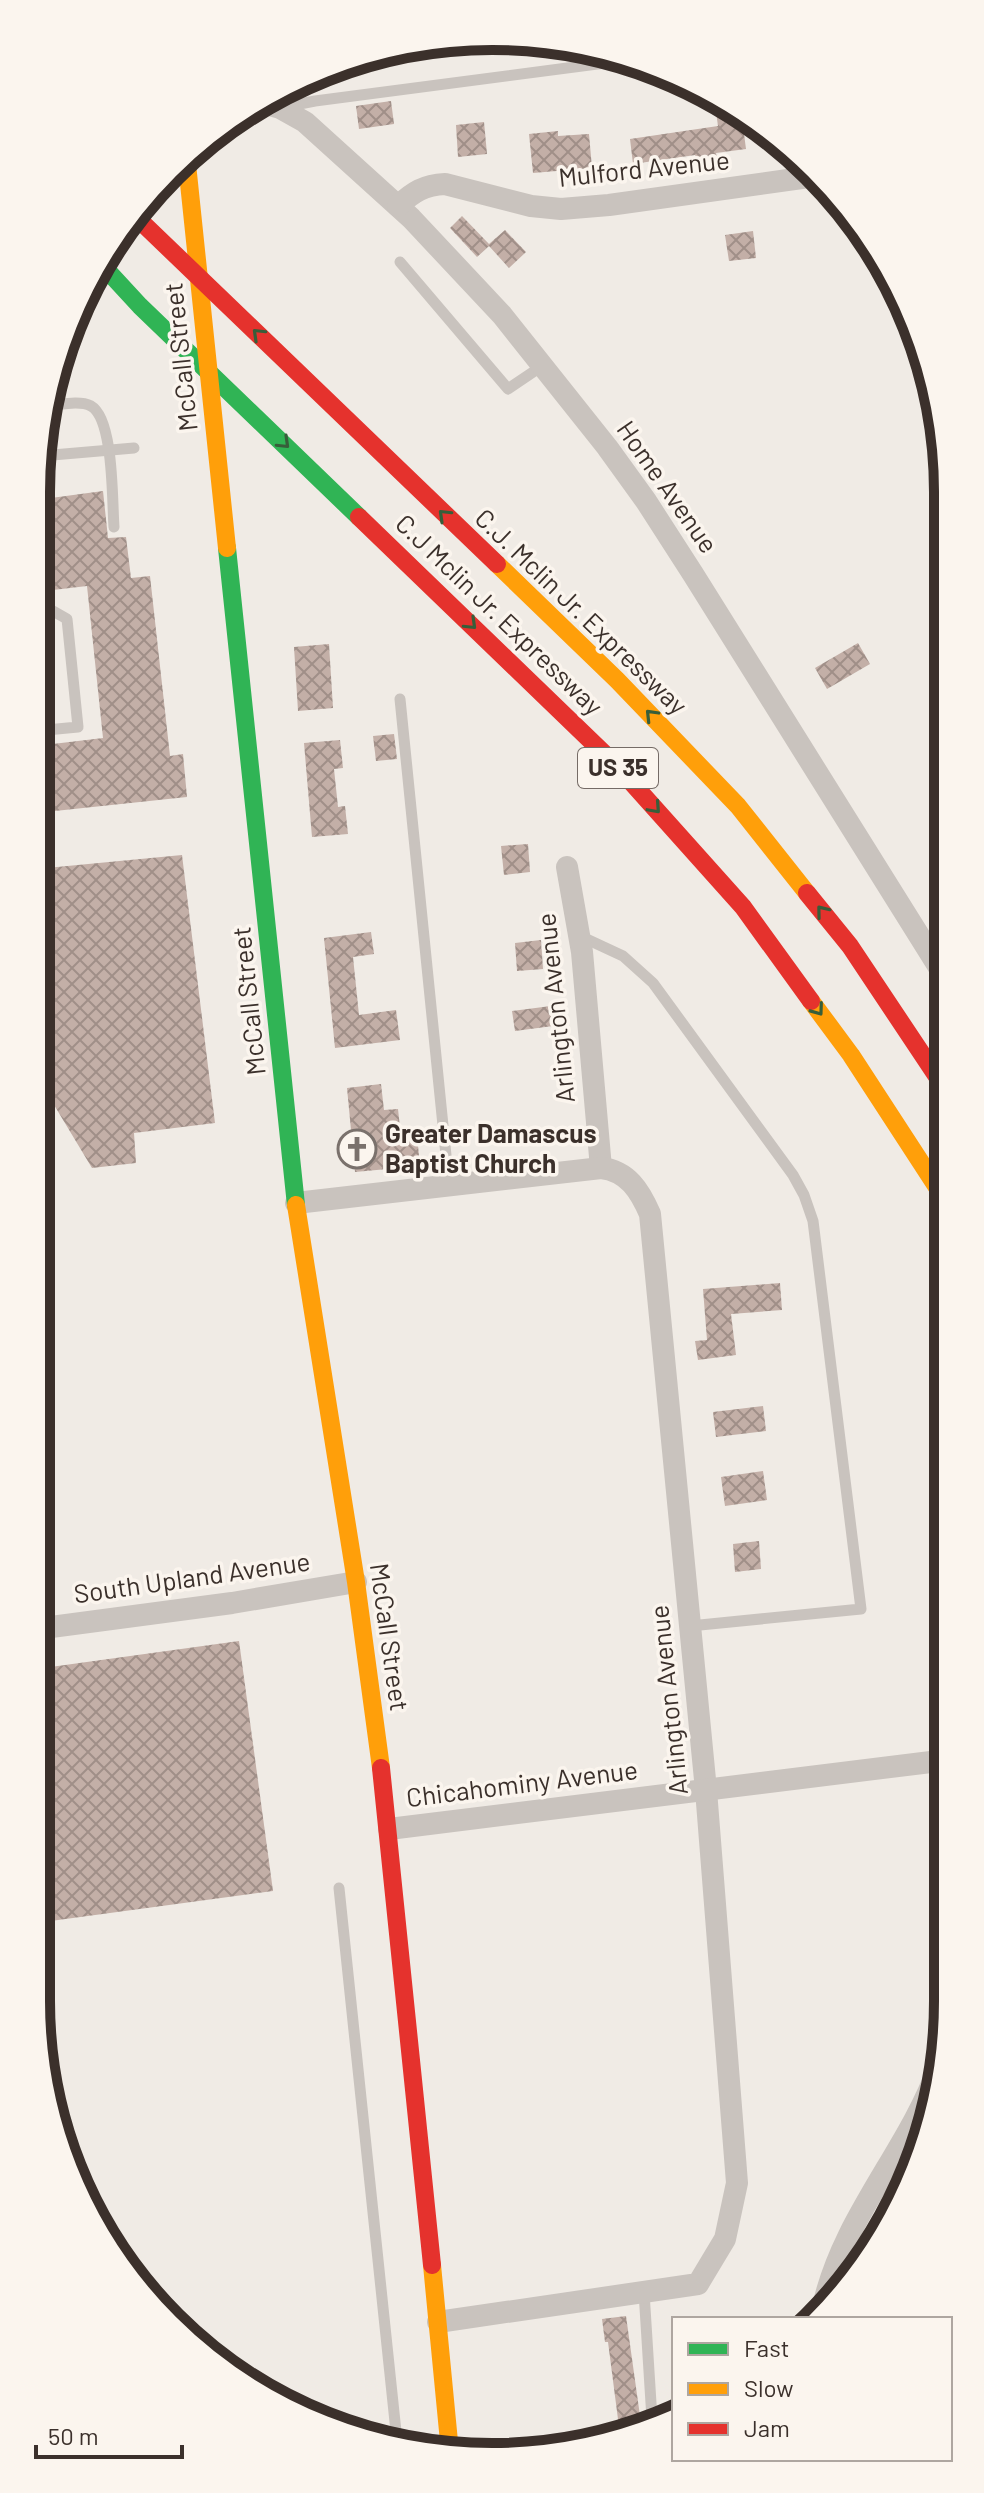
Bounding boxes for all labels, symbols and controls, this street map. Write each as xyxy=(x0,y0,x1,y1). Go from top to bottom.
street label: Mulford Avenue xyxy=(557,143,731,192)
street label: McCall Street xyxy=(156,281,203,433)
one-way arrow xyxy=(253,328,267,343)
street label: Home Avenue xyxy=(611,414,725,558)
one-way arrow xyxy=(275,434,290,448)
street label: C.J. Mclin Jr. Expressway xyxy=(470,502,694,720)
street label: C.J Mclin Jr. Expressway xyxy=(390,507,610,721)
one-way arrow xyxy=(439,510,453,524)
one-way arrow xyxy=(462,615,476,629)
one-way arrow xyxy=(646,710,660,724)
road number: US 35 xyxy=(578,748,658,788)
one-way arrow xyxy=(645,799,659,814)
one-way arrow xyxy=(817,906,832,920)
street label: Arlington Avenue xyxy=(529,912,580,1105)
street label: McCall Street xyxy=(224,925,271,1077)
one-way arrow xyxy=(808,1001,823,1016)
place label: Greater Damascus Baptist Church xyxy=(385,1117,596,1178)
church icon: Greater Damascus Baptist Church xyxy=(336,1128,378,1170)
street label: South Upland Avenue xyxy=(72,1545,312,1608)
street label: McCall Street xyxy=(365,1561,416,1713)
street label: Arlington Avenue xyxy=(642,1604,693,1797)
street label: Chicahominy Avenue xyxy=(404,1753,639,1812)
legend xyxy=(672,2317,952,2461)
text: Fast xyxy=(744,2333,789,2362)
text: Slow xyxy=(744,2373,793,2402)
scale bar xyxy=(36,2409,182,2459)
text: Jam xyxy=(744,2413,790,2442)
text: 50 m xyxy=(48,2421,99,2450)

